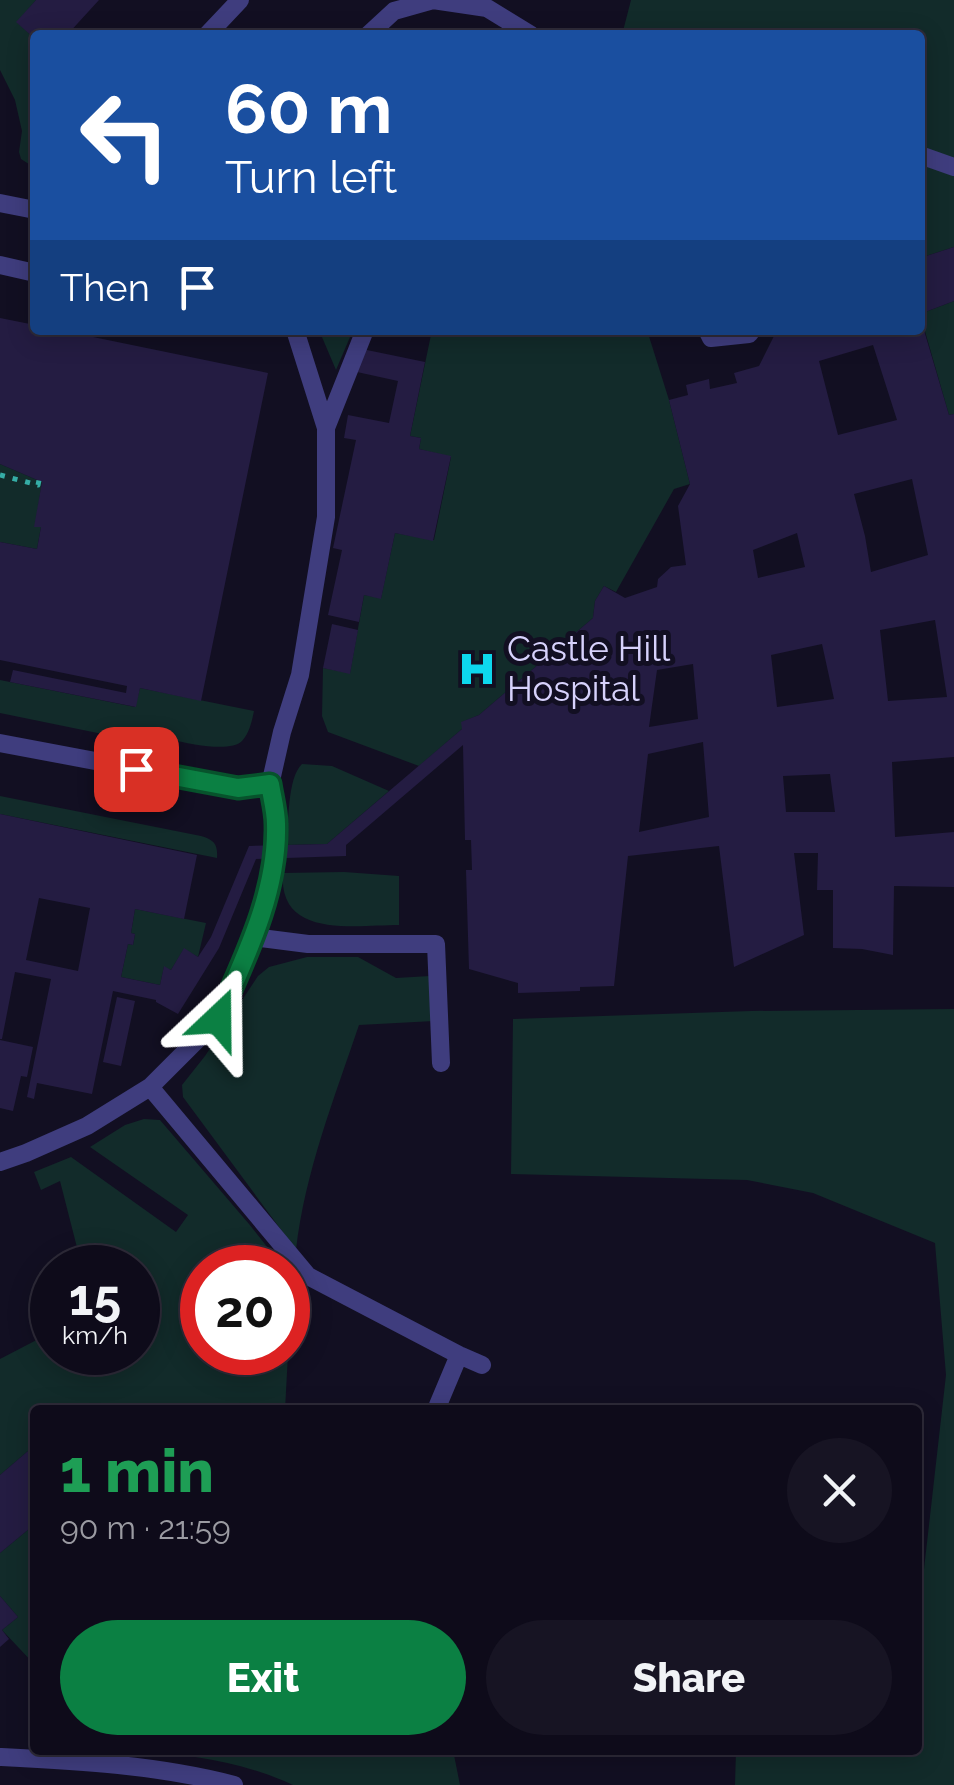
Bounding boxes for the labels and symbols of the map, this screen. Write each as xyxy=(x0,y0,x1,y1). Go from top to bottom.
place label: Castle Hill Hospital xyxy=(507,628,671,709)
hospital icon: Castle Hill Hospital xyxy=(456,648,498,690)
pin xyxy=(94,727,179,812)
position arrow xyxy=(166,967,270,1071)
speed limit sign: 20 xyxy=(180,1245,310,1375)

